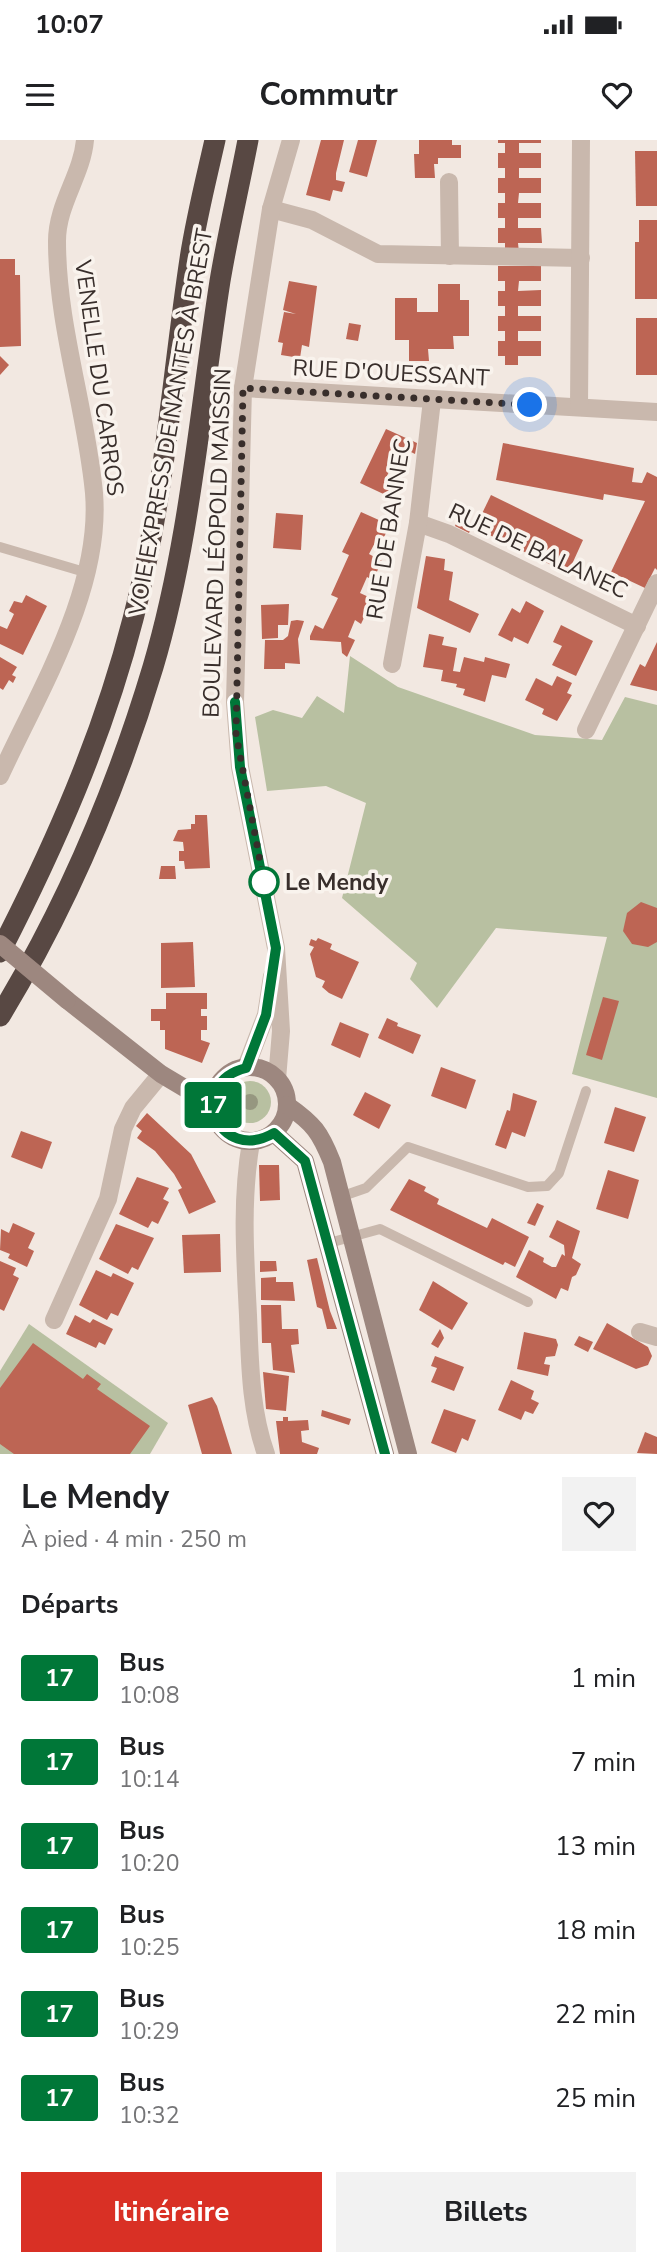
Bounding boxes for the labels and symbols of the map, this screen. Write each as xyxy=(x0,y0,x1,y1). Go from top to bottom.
street label: VOIE EXPRESS DE NANTES À BREST xyxy=(121,226,220,619)
street label: VENELLE DU CARROS xyxy=(67,257,131,498)
street label: RUE D'OUESSANT xyxy=(292,352,490,394)
street label: BOULEVARD LÉOPOLD MAISSIN xyxy=(195,368,239,718)
your location xyxy=(512,387,547,422)
street label: RUE DE BANNEC xyxy=(359,436,419,622)
street label: RUE DE BALANEC xyxy=(443,496,633,606)
marker: Le Mendy xyxy=(249,867,279,897)
place label: Le Mendy xyxy=(285,867,389,898)
line badge: 17 xyxy=(182,1082,244,1128)

